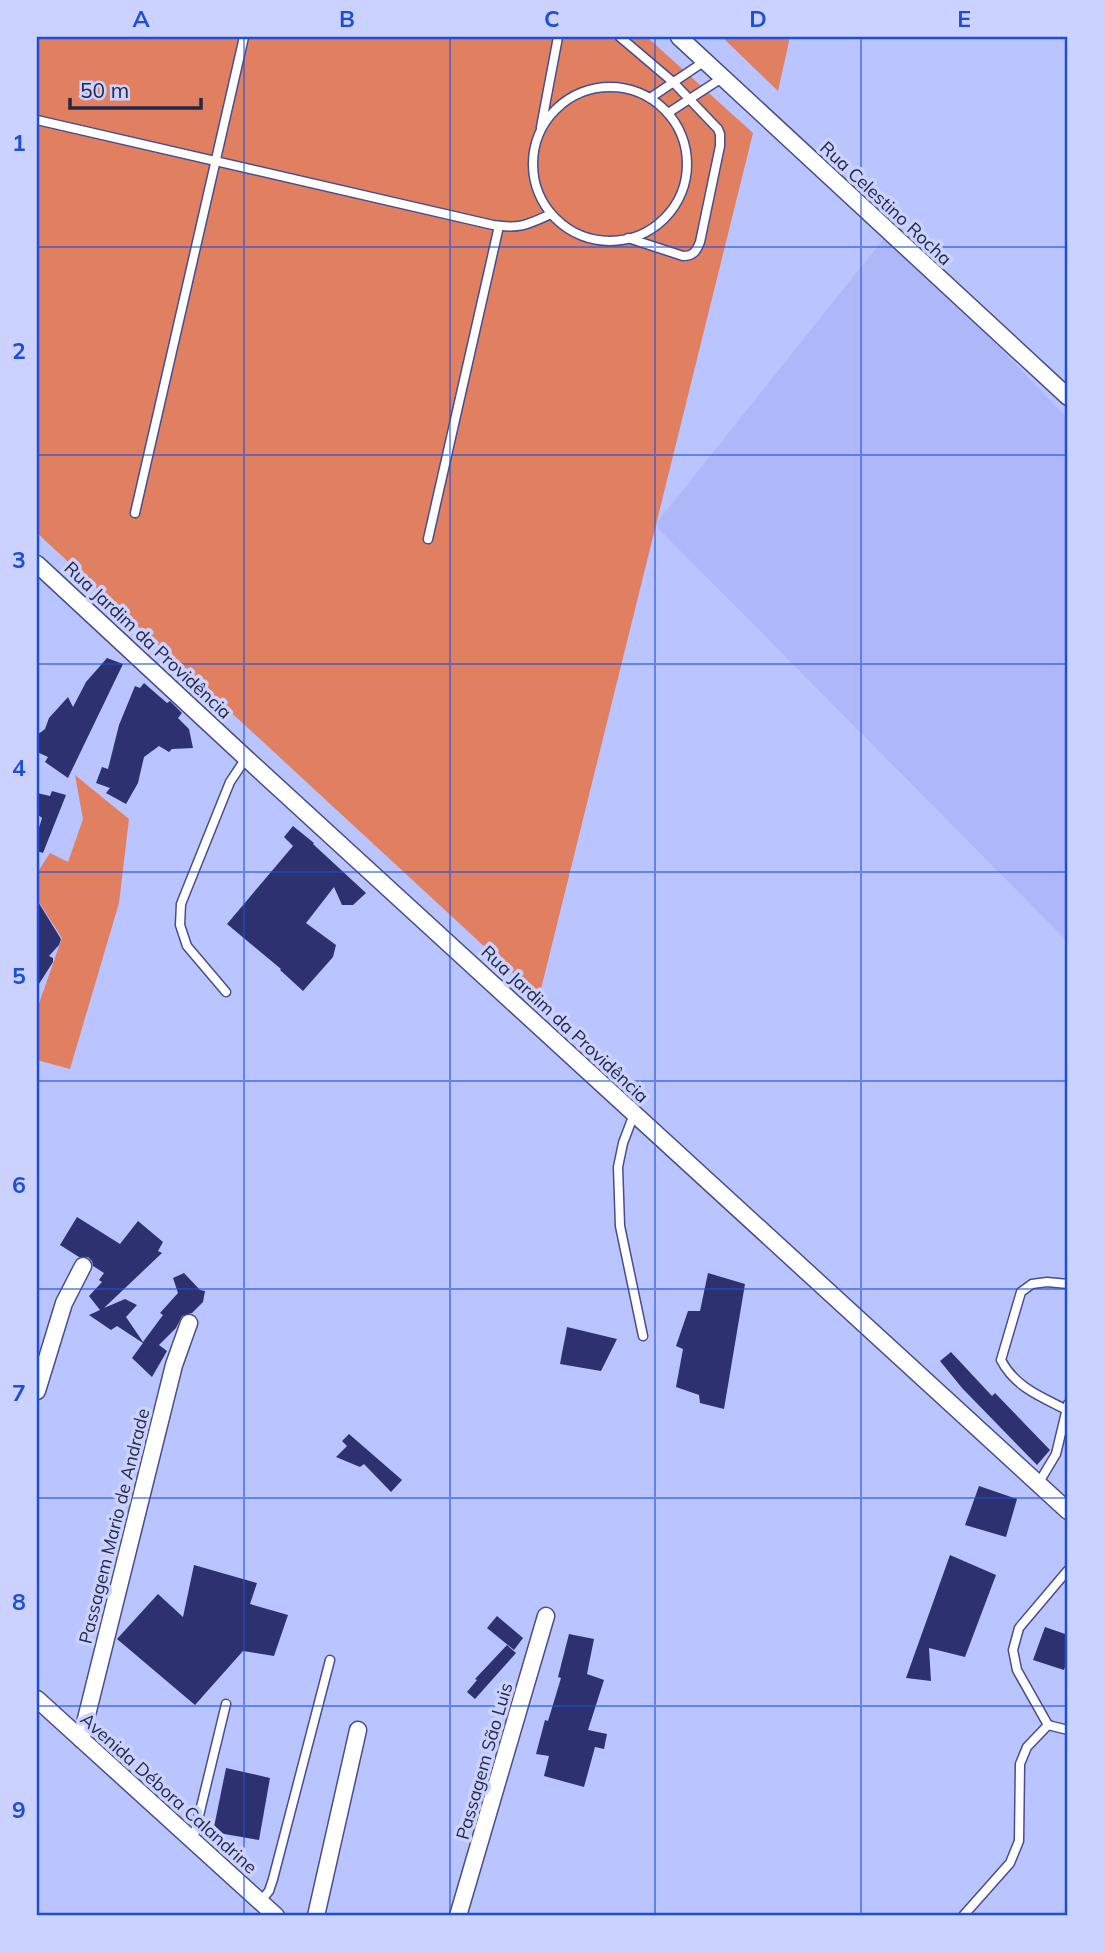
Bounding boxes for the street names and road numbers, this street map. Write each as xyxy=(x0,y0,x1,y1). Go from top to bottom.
street label: Rua Celestino Rocha xyxy=(815,136,957,270)
street label: Rua Jardim da Providência xyxy=(60,556,236,724)
street label: Rua Jardim da Providência xyxy=(477,940,653,1108)
street label: Passagem Mario de Andrade xyxy=(74,1406,154,1646)
street label: Passagem São Luis xyxy=(451,1680,517,1842)
street label: Avenida Débora Calandrine xyxy=(76,1708,262,1878)

